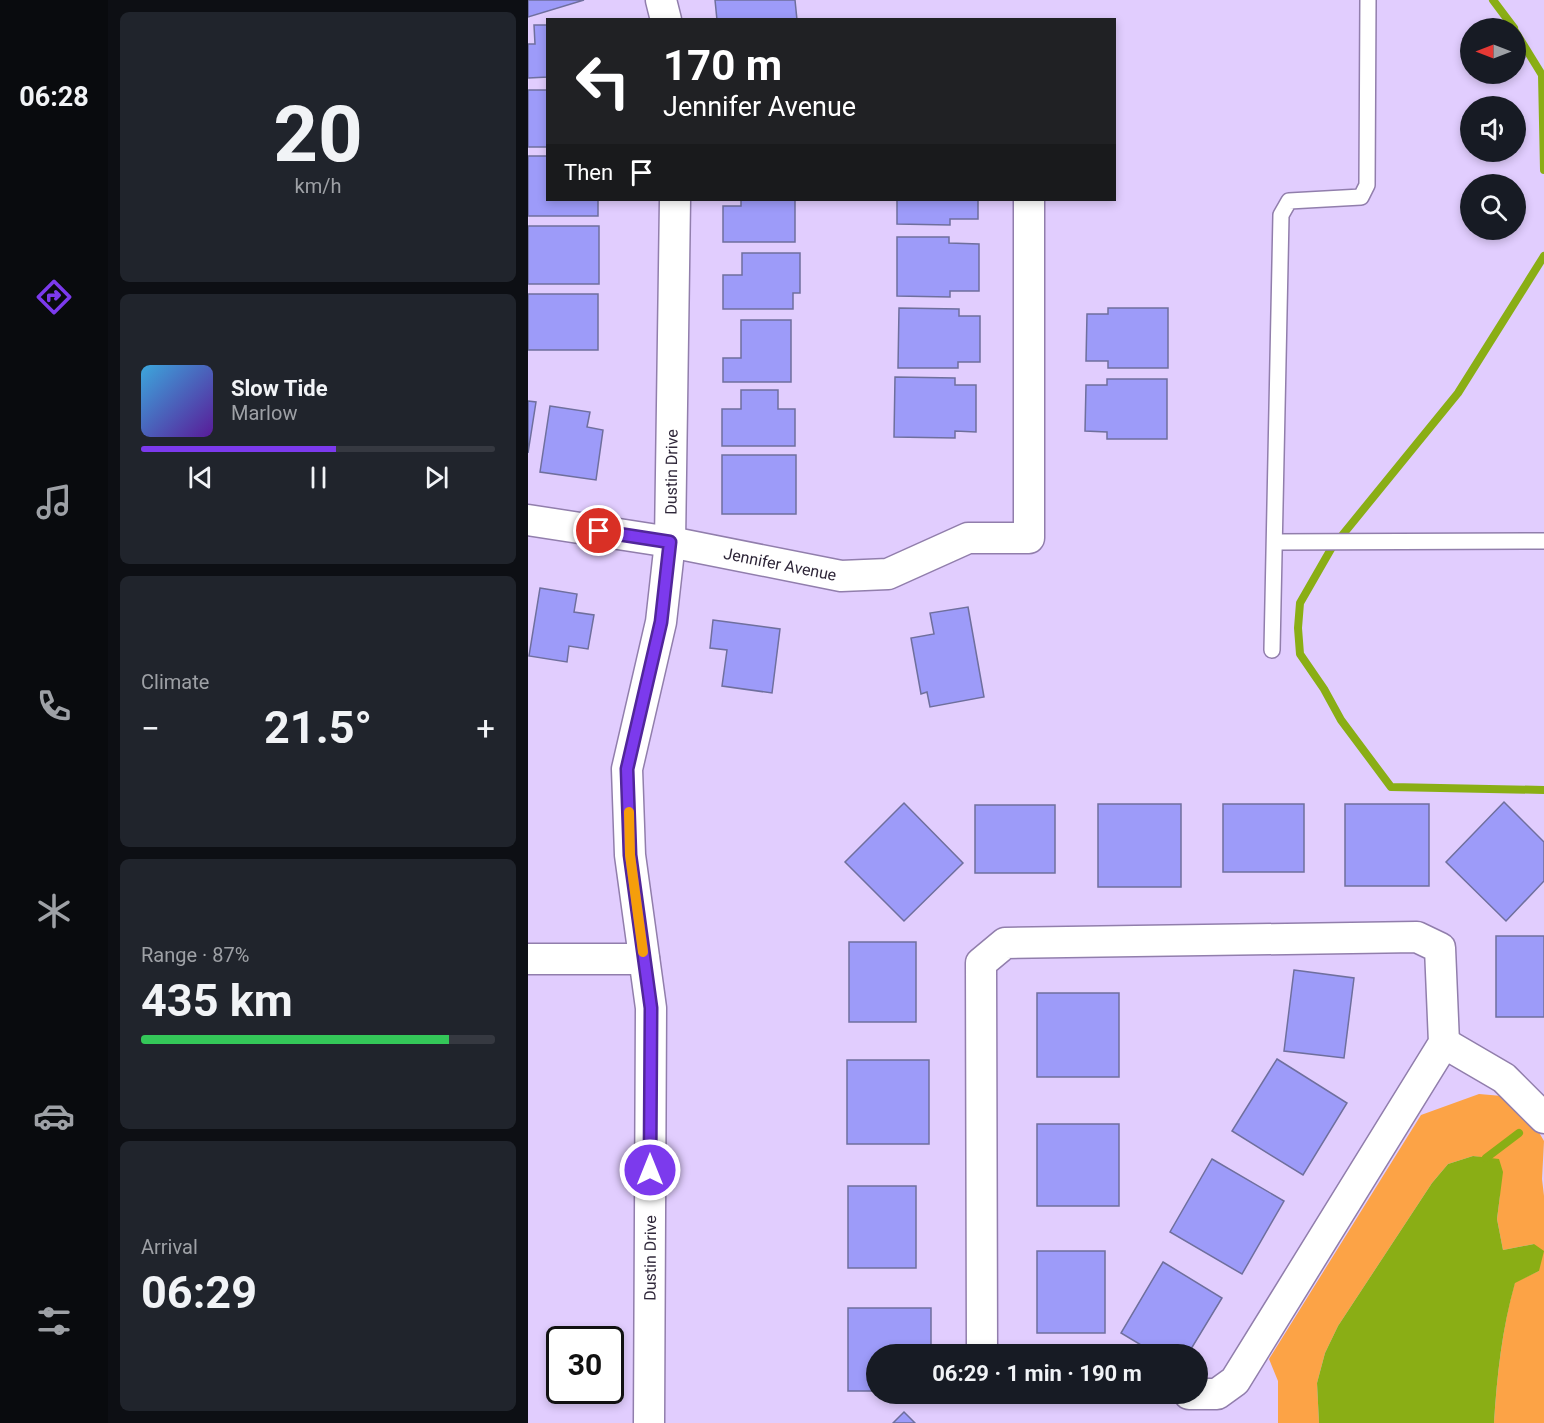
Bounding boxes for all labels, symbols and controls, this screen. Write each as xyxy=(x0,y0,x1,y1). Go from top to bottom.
north arrow xyxy=(1460,18,1526,84)
map controls xyxy=(1460,18,1526,240)
text: 170 m xyxy=(663,41,782,90)
icon: left xyxy=(564,42,642,120)
text: 06:28 xyxy=(19,81,89,113)
text: 20 xyxy=(273,89,363,180)
text: Jennifer Avenue xyxy=(663,91,856,123)
button: sound xyxy=(1460,96,1526,162)
icon: arrive xyxy=(625,156,658,189)
text: Then xyxy=(564,160,613,185)
text: km/h xyxy=(295,174,341,198)
button: search xyxy=(1460,174,1526,240)
icon: directions xyxy=(33,276,75,318)
text: Slow Tide xyxy=(231,376,328,401)
text: Marlow xyxy=(231,401,297,425)
street label: Dustin Drive xyxy=(661,429,682,515)
icon: previous xyxy=(184,461,217,494)
icon: pause xyxy=(302,461,335,494)
icon: next xyxy=(420,461,453,494)
icon: music xyxy=(33,481,75,523)
pin xyxy=(573,505,624,556)
icon: arrive xyxy=(582,514,615,547)
street label: Jennifer Avenue xyxy=(722,544,838,585)
text: Climate xyxy=(141,670,209,694)
icon: phone xyxy=(33,685,75,727)
text: 21.5° xyxy=(264,701,372,754)
text: − xyxy=(141,709,160,748)
text: + xyxy=(476,709,495,748)
icon: climate xyxy=(33,890,75,932)
text: Range · 87% xyxy=(141,943,249,967)
text: 435 km xyxy=(141,974,293,1027)
icon: car xyxy=(33,1095,75,1137)
position arrow xyxy=(618,1138,682,1202)
street label: Dustin Drive xyxy=(641,1215,660,1301)
text: Arrival xyxy=(141,1235,198,1259)
text: 06:29 xyxy=(141,1266,257,1319)
icon: filters xyxy=(33,1300,75,1342)
speed limit sign: 30 xyxy=(546,1326,624,1404)
text: 06:29 · 1 min · 190 m xyxy=(932,1361,1142,1386)

